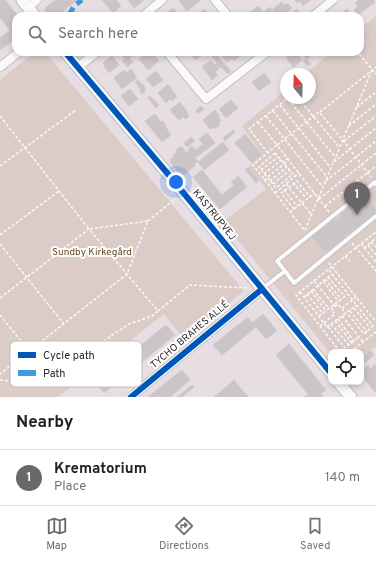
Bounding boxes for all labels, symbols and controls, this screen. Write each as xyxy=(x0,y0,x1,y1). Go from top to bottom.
search box xyxy=(12,12,364,56)
icon: search xyxy=(26,23,48,45)
text: Search here xyxy=(58,25,138,44)
north arrow xyxy=(280,68,316,104)
your location xyxy=(166,172,186,192)
pin: 1 xyxy=(344,182,370,215)
street label: KASTRUPVEJ xyxy=(189,187,239,243)
park label: Sundby Kirkegård xyxy=(52,246,132,259)
street label: TYCHO BRAHES ALLÉ xyxy=(148,298,232,372)
legend xyxy=(10,341,142,387)
text: Cycle path xyxy=(43,349,95,363)
map controls xyxy=(328,349,364,385)
button: locate xyxy=(328,349,364,385)
text: Path xyxy=(43,367,65,381)
text: Nearby xyxy=(16,412,73,434)
text: Krematorium xyxy=(54,460,147,479)
text: 1 xyxy=(26,470,32,486)
text: 140 m xyxy=(325,470,360,486)
text: Place xyxy=(54,479,86,495)
tab: Map xyxy=(46,515,68,553)
tab: Directions xyxy=(159,515,209,553)
tab: Saved xyxy=(300,515,330,553)

